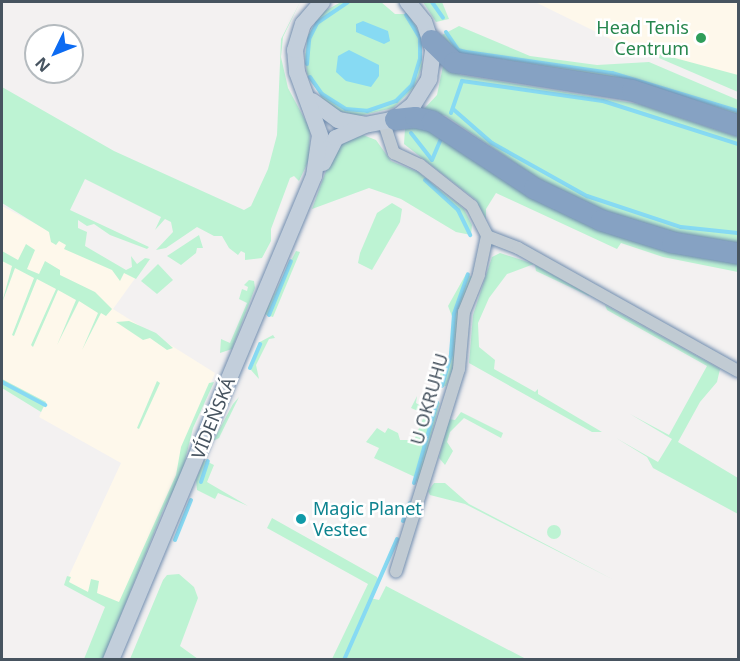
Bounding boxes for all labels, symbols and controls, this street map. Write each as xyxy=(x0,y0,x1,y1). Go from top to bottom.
place label: Head Tenis Centrum xyxy=(596,17,689,60)
north arrow xyxy=(24,24,84,84)
marker: Head Tenis Centrum xyxy=(694,31,708,45)
text: N xyxy=(30,53,55,77)
street label: U OKRUHU xyxy=(406,351,452,447)
street label: VÍDEŇSKÁ xyxy=(187,374,239,462)
place label: Magic Planet Vestec xyxy=(313,498,422,540)
marker: Magic Planet Vestec xyxy=(294,512,308,526)

